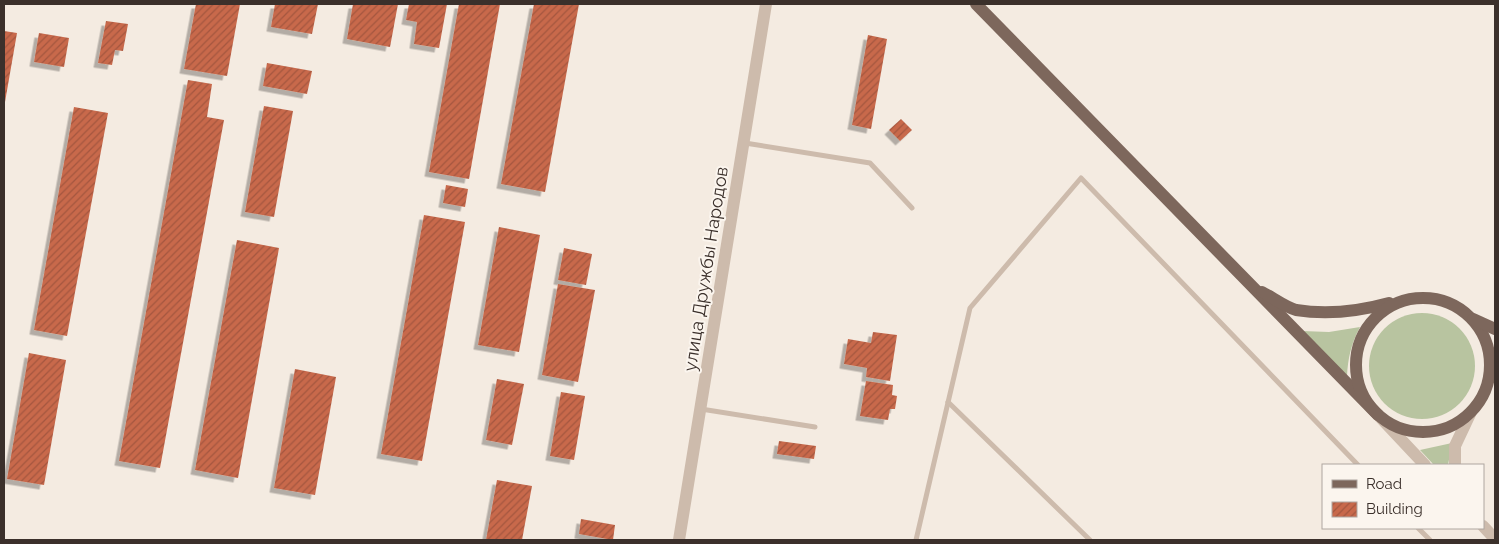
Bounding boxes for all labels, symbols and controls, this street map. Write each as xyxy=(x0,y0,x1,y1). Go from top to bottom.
street label: улица Дружбы Народов xyxy=(679,165,732,373)
legend xyxy=(1322,464,1484,529)
text: Road xyxy=(1366,475,1402,493)
text: Building xyxy=(1366,500,1423,518)

